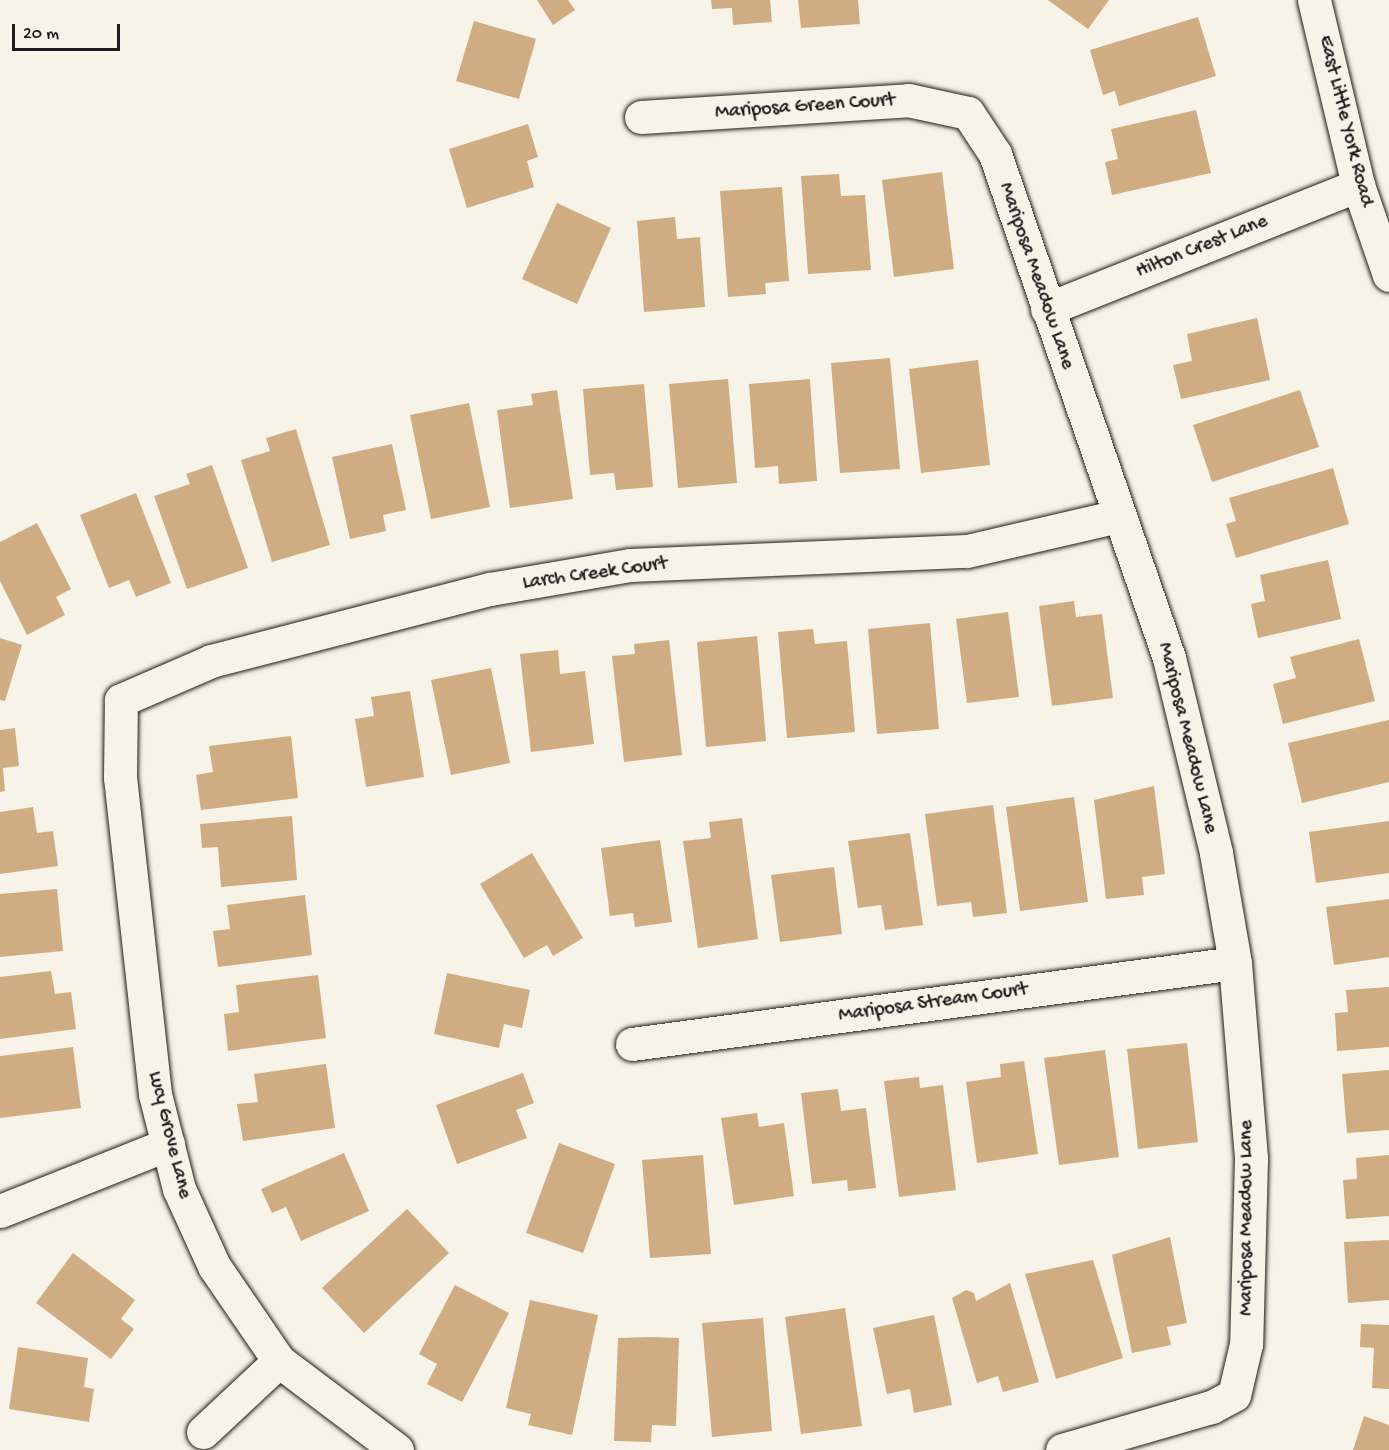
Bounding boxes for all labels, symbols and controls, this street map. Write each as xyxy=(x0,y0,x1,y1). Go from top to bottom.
scale bar xyxy=(15,12,123,50)
text: 20 m xyxy=(23,24,59,45)
street label: East Little York Road xyxy=(1312,33,1378,209)
street label: Mariposa Green Court xyxy=(714,89,896,125)
street label: Mariposa Meadow Lane xyxy=(993,180,1079,372)
street label: Hilton Crest Lane xyxy=(1133,210,1271,284)
street label: Larch Creek Court xyxy=(521,552,669,596)
street label: Mariposa Meadow Lane xyxy=(1152,640,1222,836)
street label: Mariposa Stream Court xyxy=(837,978,1029,1028)
street label: Lucy Grove Lane xyxy=(142,1069,196,1201)
street label: Mariposa Meadow Lane xyxy=(1235,1120,1259,1316)

